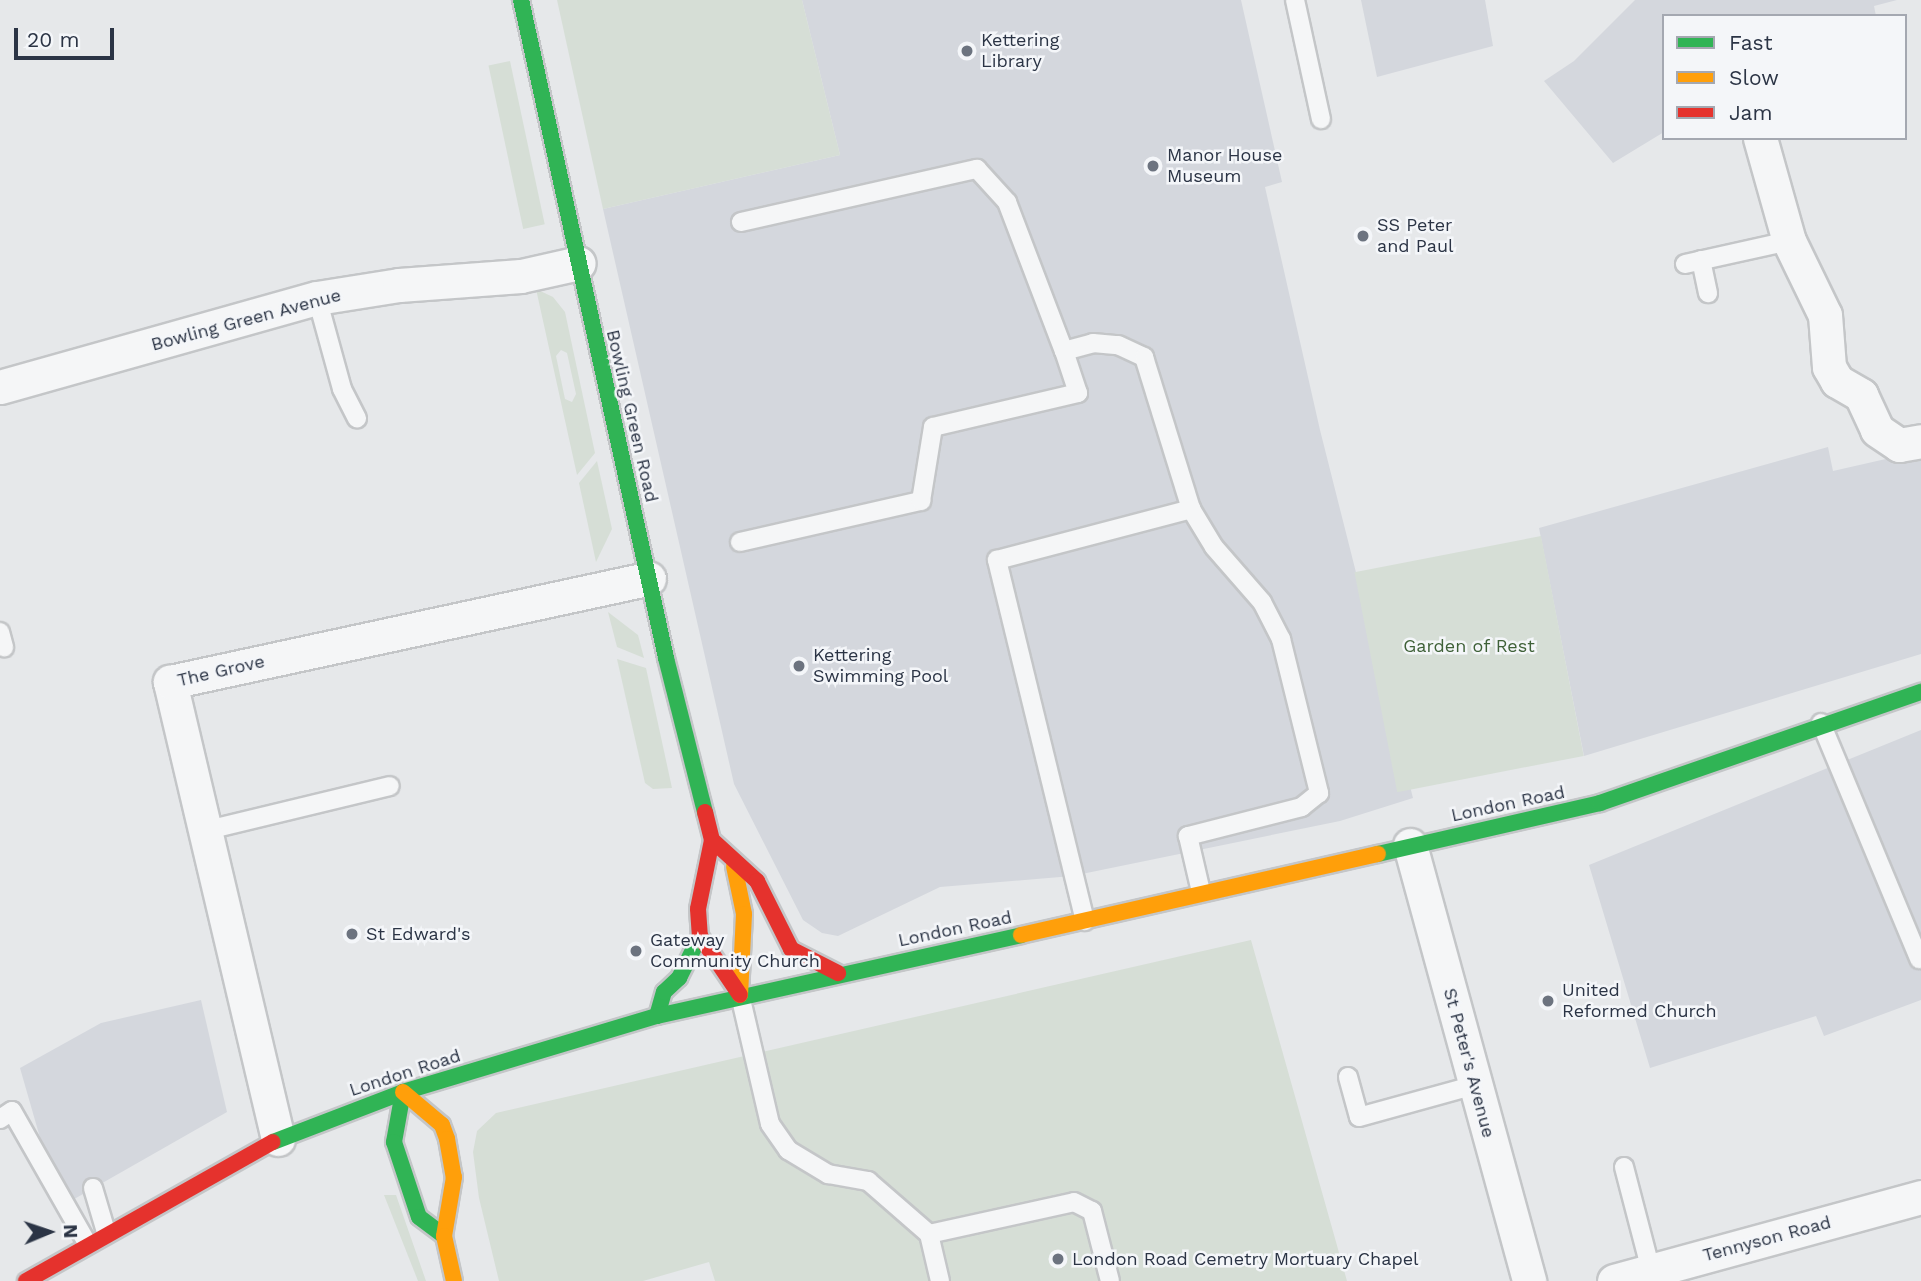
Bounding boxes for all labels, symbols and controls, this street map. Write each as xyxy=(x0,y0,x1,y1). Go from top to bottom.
scale bar xyxy=(18,14,117,58)
legend xyxy=(1662,14,1907,140)
text: 20 m xyxy=(27,27,79,52)
place label: Kettering Library xyxy=(981,30,1059,72)
text: Fast xyxy=(1729,30,1773,55)
marker: Kettering Library xyxy=(959,43,975,59)
text: Slow xyxy=(1729,65,1779,90)
text: Jam xyxy=(1729,100,1772,125)
place label: Manor House Museum xyxy=(1167,145,1283,188)
marker: Manor House Museum xyxy=(1145,158,1161,174)
place label: SS Peter and Paul xyxy=(1377,215,1454,258)
marker: SS Peter and Paul xyxy=(1355,228,1371,244)
street label: Bowling Green Avenue xyxy=(148,284,344,356)
street label: Bowling Green Road xyxy=(602,328,662,504)
park label: Garden of Rest xyxy=(1403,635,1535,657)
place label: Kettering Swimming Pool xyxy=(813,645,948,688)
street label: The Grove xyxy=(175,650,267,692)
marker: Kettering Swimming Pool xyxy=(791,658,807,674)
street label: London Road xyxy=(1449,781,1567,827)
street label: London Road xyxy=(896,906,1014,952)
place label: St Edward's xyxy=(366,923,470,945)
marker: St Edward's xyxy=(344,926,360,942)
place label: Gateway Community Church xyxy=(650,930,820,972)
marker: Gateway Community Church xyxy=(628,943,644,959)
place label: United Reformed Church xyxy=(1562,980,1717,1023)
street label: St Peter's Avenue xyxy=(1439,985,1499,1141)
marker: United Reformed Church xyxy=(1540,993,1556,1009)
street label: London Road xyxy=(347,1045,463,1101)
north arrow xyxy=(14,1197,84,1267)
street label: Tennyson Road xyxy=(1701,1212,1833,1266)
text: N xyxy=(59,1224,82,1239)
place label: London Road Cemetry Mortuary Chapel xyxy=(1072,1248,1419,1270)
marker: London Road Cemetry Mortuary Chapel xyxy=(1050,1251,1066,1267)

